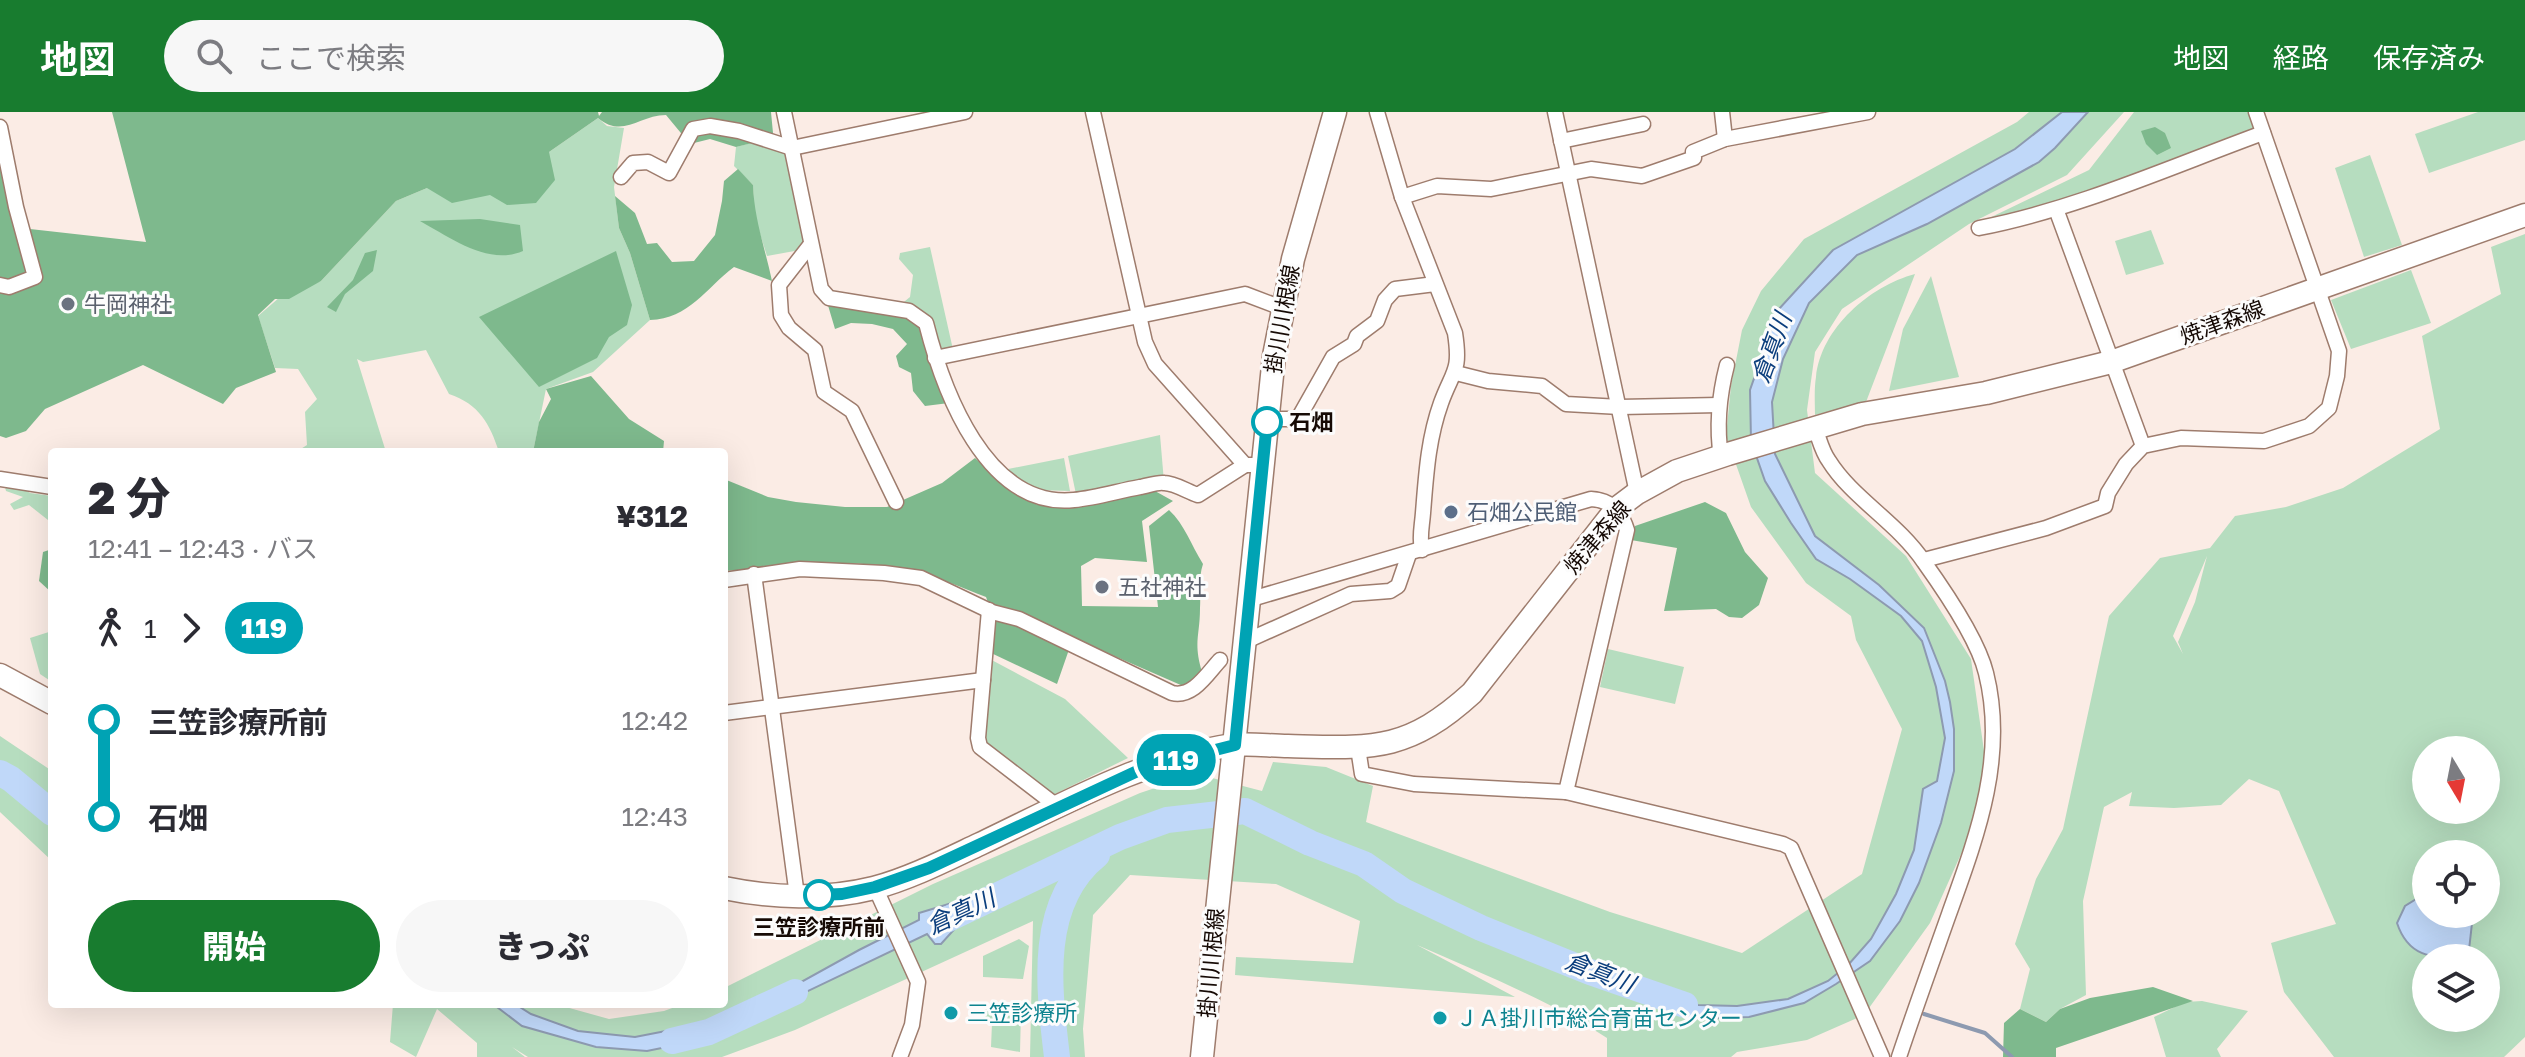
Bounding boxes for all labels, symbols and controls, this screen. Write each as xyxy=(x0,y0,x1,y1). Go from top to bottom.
search box xyxy=(164,20,724,92)
icon: search xyxy=(192,34,236,78)
text: 地図 xyxy=(40,36,116,81)
text: ここで検索 xyxy=(256,40,406,76)
text: 地図 xyxy=(2173,41,2229,74)
text: 経路 xyxy=(2273,41,2329,74)
text: 保存済み xyxy=(2373,41,2485,74)
street label: 掛川川根線 xyxy=(1259,262,1304,375)
place label: 牛岡神社 xyxy=(84,290,172,317)
street label: 焼津森線 xyxy=(2176,294,2268,349)
marker: 牛岡神社 xyxy=(59,295,77,313)
water label: 倉真川 xyxy=(1745,306,1798,386)
marker: 石畑 xyxy=(1252,407,1282,437)
place label: 石畑 xyxy=(1289,408,1333,435)
text: 2 分 xyxy=(88,471,170,524)
street label: 焼津森線 xyxy=(1558,495,1636,579)
text: ¥312 xyxy=(616,498,688,534)
place label: 石畑公民館 xyxy=(1467,498,1577,525)
marker: 石畑公民館 xyxy=(1442,503,1460,521)
text: 12:41 – 12:43 · バス xyxy=(88,533,318,564)
place label: 五社神社 xyxy=(1118,573,1206,600)
marker: 五社神社 xyxy=(1093,578,1111,596)
icon: walk xyxy=(88,606,132,650)
icon: forward xyxy=(169,606,213,650)
text: 119 xyxy=(241,611,287,644)
text: 1 xyxy=(144,613,157,644)
text: 三笠診療所前 xyxy=(148,704,328,740)
text: 12:42 xyxy=(622,705,688,736)
line badge: 119 xyxy=(1130,734,1222,786)
north arrow xyxy=(2412,736,2500,824)
map controls xyxy=(2412,736,2500,1032)
text: 119 xyxy=(1153,743,1199,776)
text: 石畑 xyxy=(148,800,208,836)
text: 12:43 xyxy=(621,801,688,832)
button: locate xyxy=(2412,840,2500,928)
marker: 三笠診療所前 xyxy=(804,880,834,910)
water label: 倉真川 xyxy=(922,881,1002,939)
button: 開始 xyxy=(88,900,380,992)
button: きっぷ xyxy=(396,900,688,992)
street label: 掛川川根線 xyxy=(1192,907,1229,1019)
place label: 三笠診療所前 xyxy=(753,913,885,940)
button: layers xyxy=(2412,944,2500,1032)
water label: 倉真川 xyxy=(1562,945,1642,999)
place label: 三笠診療所 xyxy=(967,999,1077,1026)
marker: 三笠診療所 xyxy=(942,1004,960,1022)
place label: ＪＡ掛川市総合育苗センター xyxy=(1456,1004,1742,1031)
marker: ＪＡ掛川市総合育苗センター xyxy=(1431,1009,1449,1027)

